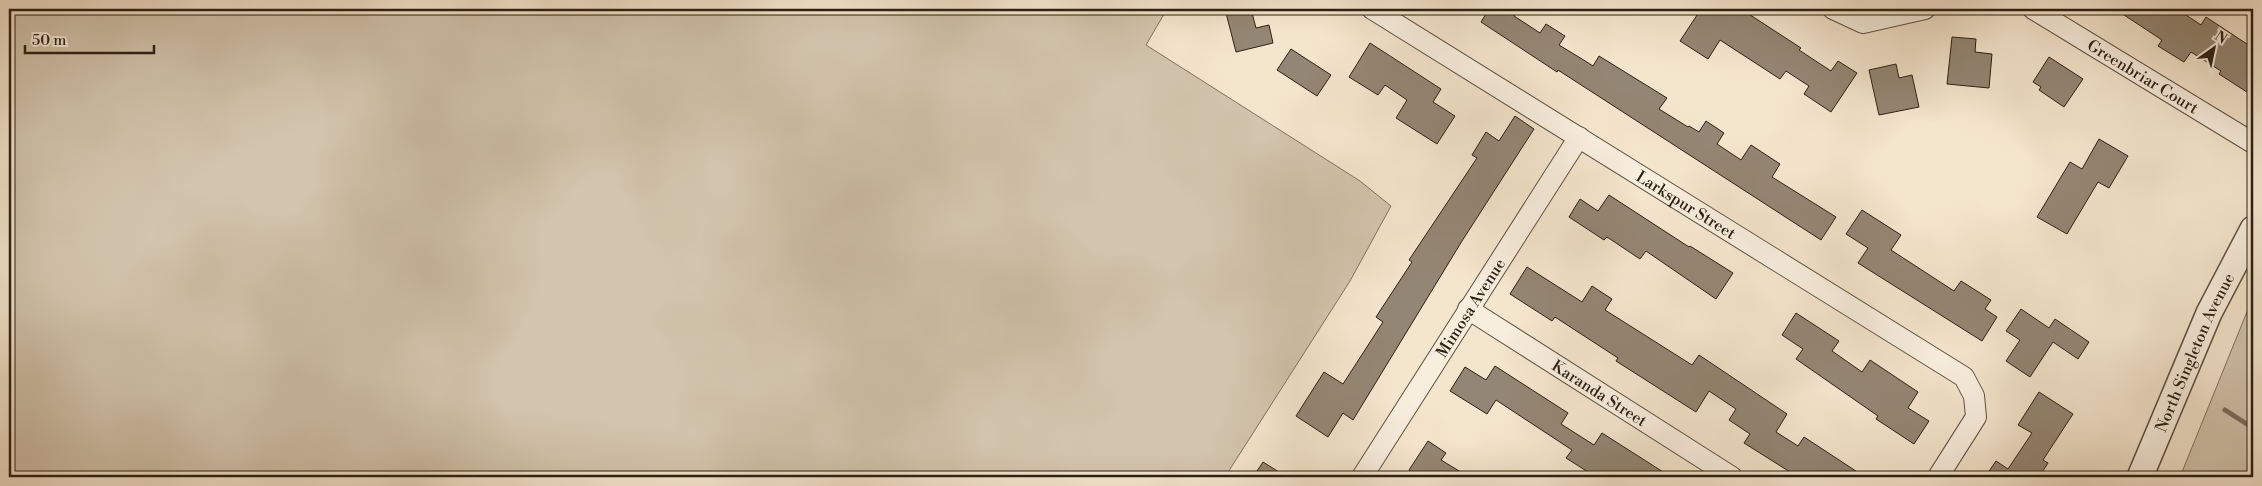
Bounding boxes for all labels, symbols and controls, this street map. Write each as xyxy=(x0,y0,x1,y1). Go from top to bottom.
scale bar xyxy=(25,22,154,54)
north arrow xyxy=(2190,22,2240,72)
text: N xyxy=(2211,27,2230,49)
text: 50 m xyxy=(32,31,66,50)
street label: Greenbriar Court xyxy=(2083,36,2202,119)
street label: Larkspur Street xyxy=(1632,167,1739,244)
street label: Mimosa Avenue xyxy=(1432,255,1510,361)
street label: North Singleton Avenue xyxy=(2151,270,2239,435)
street label: Karanda Street xyxy=(1548,356,1651,431)

